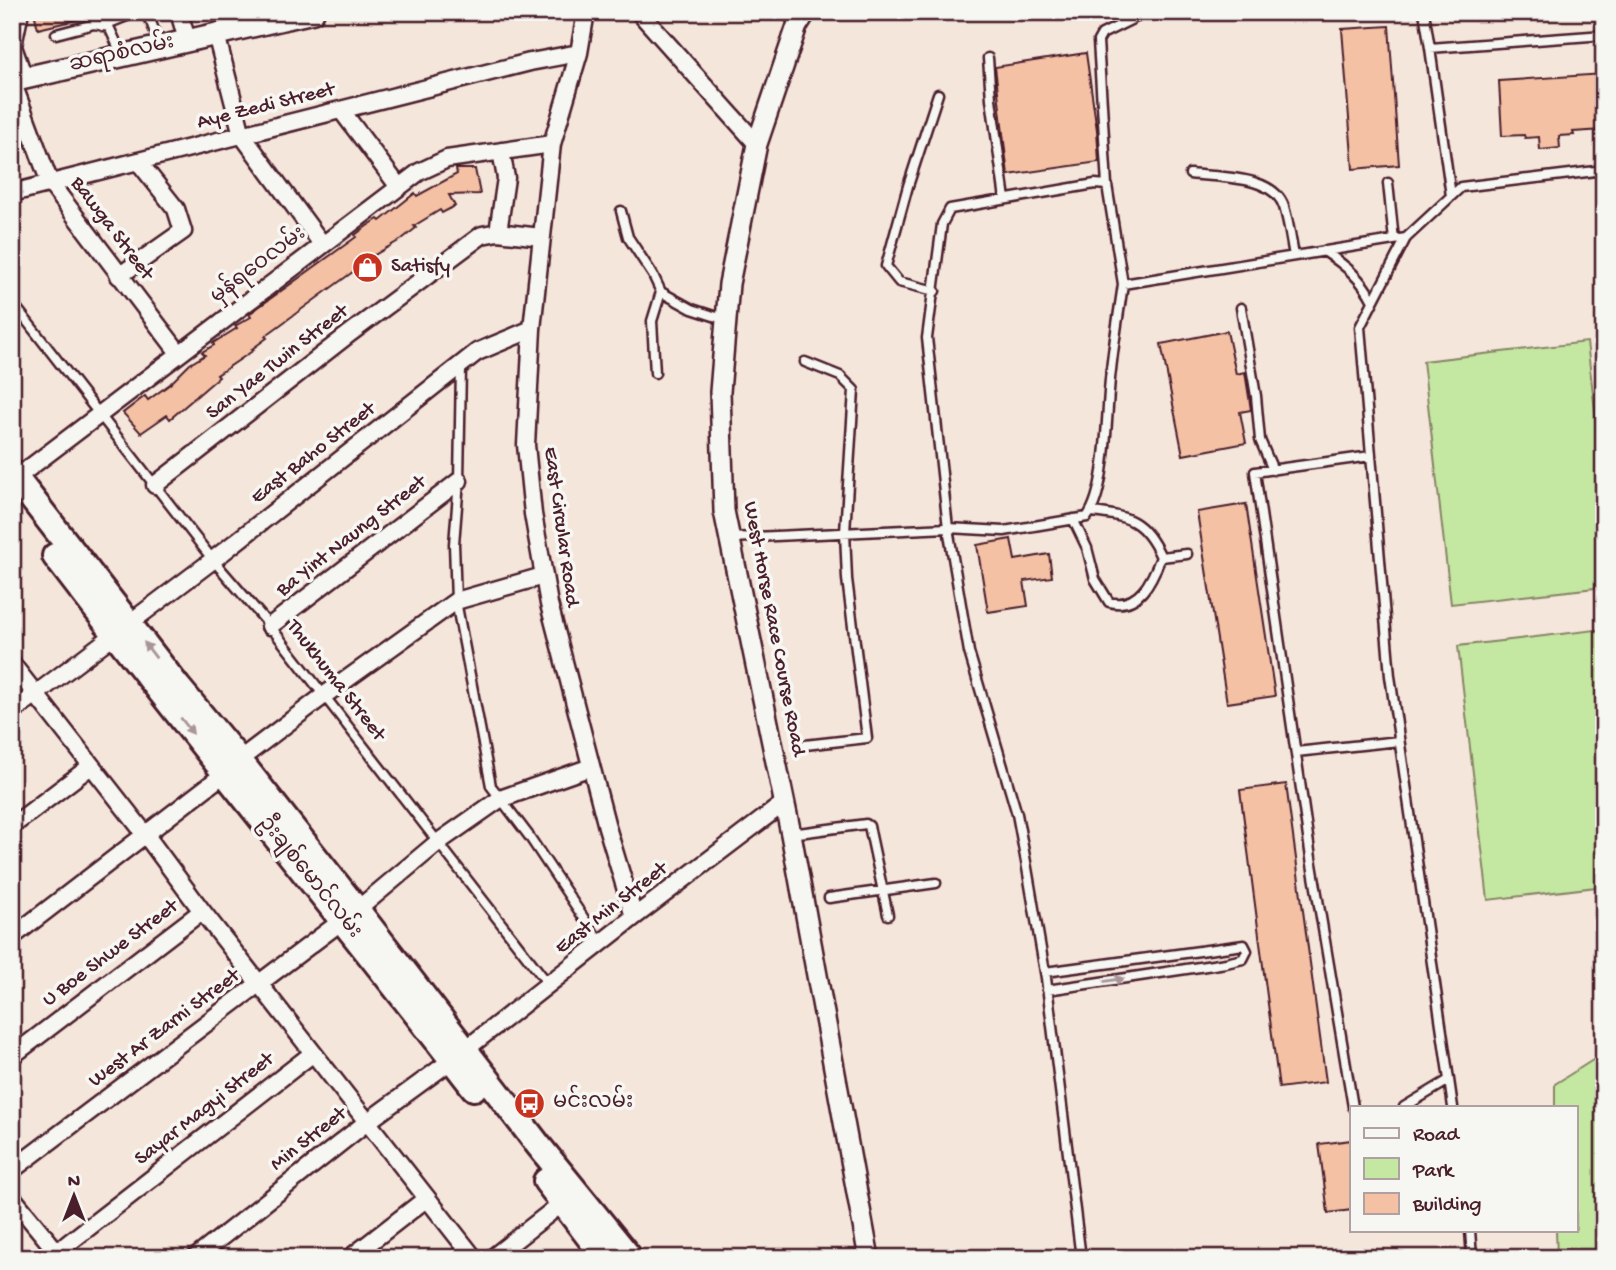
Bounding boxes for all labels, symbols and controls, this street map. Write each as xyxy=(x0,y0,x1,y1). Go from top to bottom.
street label: ဆရာစံလမ်း xyxy=(66,24,177,80)
street label: Aye Zedi Street xyxy=(195,77,340,136)
street label: Bawga Street xyxy=(63,171,160,288)
street label: မှန်ရဝေလမ်း xyxy=(202,216,312,311)
shop icon: Satisfy xyxy=(351,250,385,284)
place label: Satisfy xyxy=(391,255,450,280)
street label: San Yae Twin Street xyxy=(202,298,356,426)
street label: East Baho Street xyxy=(247,396,383,511)
street label: East Circular Road xyxy=(536,446,584,610)
street label: Ba Yint Naung Street xyxy=(271,469,434,604)
street label: West Horse Race Course Road xyxy=(736,500,810,760)
street label: Thukhuma Street xyxy=(279,614,392,749)
one-way arrow xyxy=(142,641,157,659)
one-way arrow xyxy=(179,717,193,735)
street label: ဦးချစ်မောင်လမ်း xyxy=(250,807,371,946)
street label: East Min Street xyxy=(551,856,675,961)
street label: U Boe Shwe Street xyxy=(38,893,186,1013)
street label: West Ar Zarni Street xyxy=(84,963,248,1094)
one-way arrow xyxy=(1103,974,1125,985)
street label: Sayar Magyi Street xyxy=(130,1046,282,1172)
place label: မင်းလမ်း xyxy=(553,1084,633,1116)
bus stop icon: မင်းလမ်း xyxy=(513,1086,547,1120)
street label: Min Street xyxy=(266,1101,354,1178)
legend xyxy=(1350,1106,1578,1232)
text: Road xyxy=(1413,1124,1461,1149)
text: Park xyxy=(1412,1160,1456,1185)
north arrow xyxy=(38,1162,108,1232)
text: N xyxy=(68,1171,80,1194)
text: Building xyxy=(1412,1194,1482,1219)

